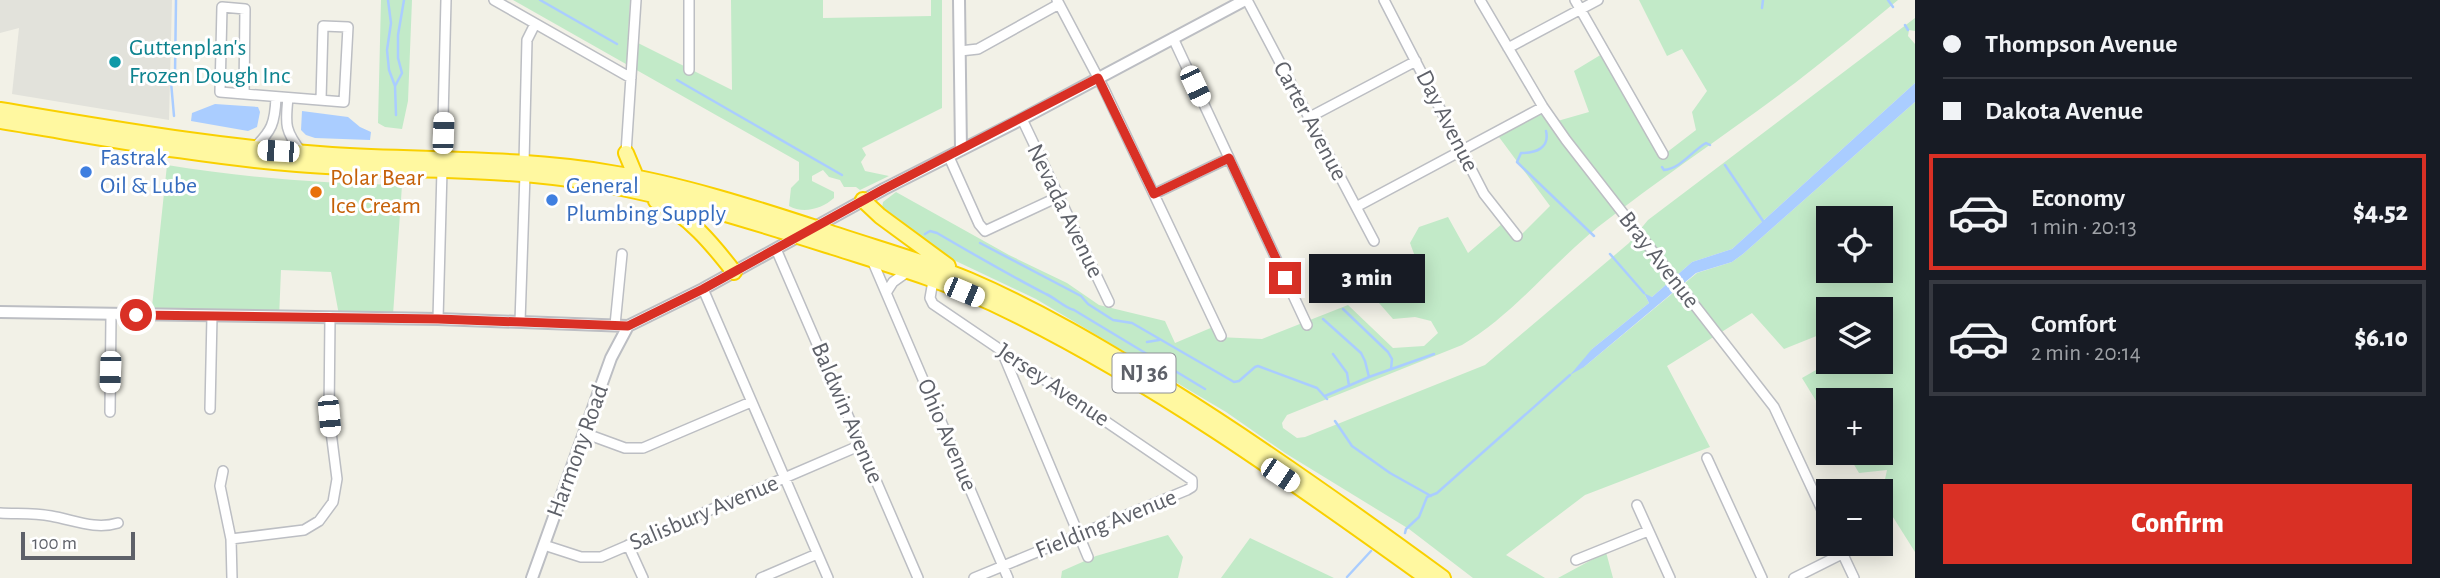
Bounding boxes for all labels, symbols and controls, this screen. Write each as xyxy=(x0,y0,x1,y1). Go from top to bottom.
text: Thompson Avenue xyxy=(1985,31,2178,57)
place label: Guttenplan's Frozen Dough Inc xyxy=(129,36,290,88)
marker: Guttenplan's Frozen Dough Inc xyxy=(107,54,123,70)
street label: Carter Avenue xyxy=(1269,57,1351,185)
car xyxy=(1177,63,1214,109)
street label: Day Avenue xyxy=(1411,66,1483,176)
text: Dakota Avenue xyxy=(1985,98,2143,124)
car xyxy=(432,112,455,154)
car xyxy=(257,139,300,163)
street label: Nevada Avenue xyxy=(1022,140,1108,282)
place label: Fastrak Oil & Lube xyxy=(100,146,197,198)
marker: Fastrak Oil & Lube xyxy=(78,164,94,180)
place label: Polar Bear Ice Cream xyxy=(330,166,424,218)
place label: General Plumbing Supply xyxy=(566,174,726,226)
icon: car xyxy=(1947,181,2010,244)
marker: Polar Bear Ice Cream xyxy=(308,184,324,200)
text: Economy xyxy=(2031,185,2125,211)
marker: General Plumbing Supply xyxy=(544,192,560,208)
text: $4.52 xyxy=(2353,199,2408,225)
map controls xyxy=(1816,206,1893,556)
button: locate xyxy=(1816,206,1893,283)
street label: Bray Avenue xyxy=(1614,207,1704,313)
text: 1 min · 20:13 xyxy=(2031,216,2137,239)
callout: 3 min xyxy=(1310,254,1425,302)
route end xyxy=(1269,262,1301,294)
text: 3 min xyxy=(1342,267,1392,290)
car xyxy=(941,274,988,310)
button: layers xyxy=(1816,297,1893,374)
route start xyxy=(120,299,152,331)
icon: car xyxy=(1947,307,2010,370)
text: Comfort xyxy=(2031,311,2116,337)
text: $6.10 xyxy=(2354,325,2408,351)
street label: Baldwin Avenue xyxy=(807,339,887,487)
street label: Jersey Avenue xyxy=(992,339,1114,431)
text: 2 min · 20:14 xyxy=(2031,342,2141,365)
car xyxy=(99,351,122,393)
road number: NJ 36 xyxy=(1112,354,1176,392)
street label: Ohio Avenue xyxy=(913,375,981,495)
street label: Harmony Road xyxy=(543,382,613,520)
button: + xyxy=(1816,388,1893,465)
car xyxy=(317,394,342,438)
car xyxy=(1257,455,1304,495)
street label: Salisbury Avenue xyxy=(626,471,782,555)
button: − xyxy=(1816,479,1893,556)
button: Confirm xyxy=(1943,484,2412,564)
street label: Fielding Avenue xyxy=(1032,485,1180,563)
scale bar xyxy=(21,529,135,561)
text: 100 m xyxy=(32,534,77,553)

